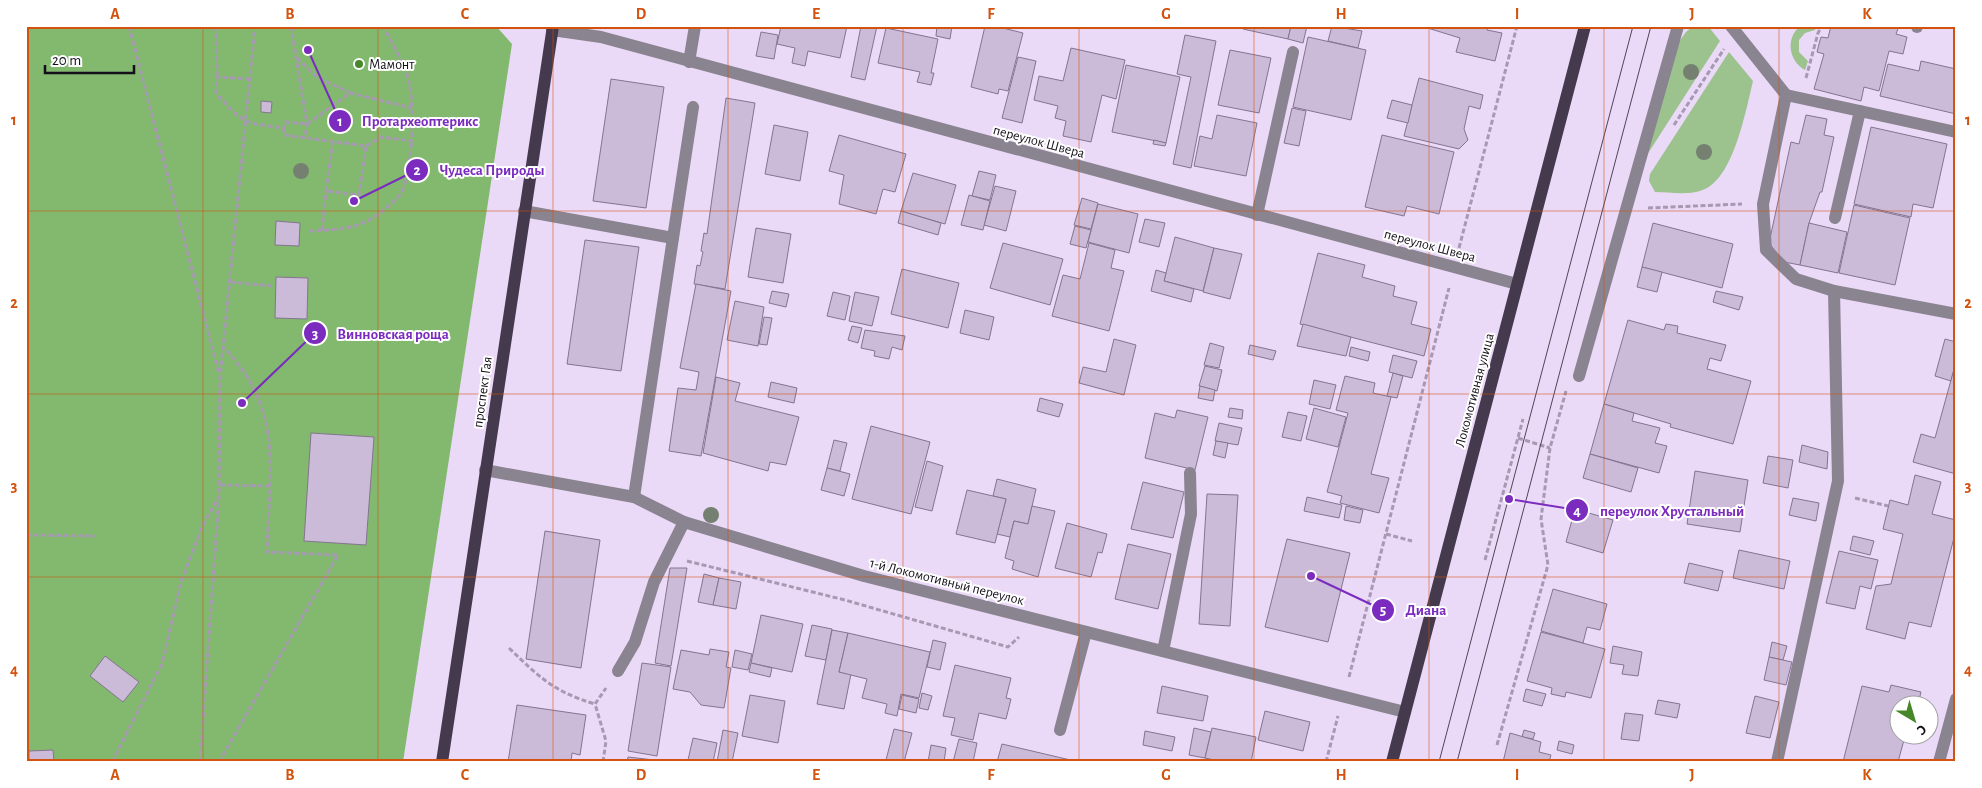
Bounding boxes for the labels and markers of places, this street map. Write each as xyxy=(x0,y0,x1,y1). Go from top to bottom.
marker: Мамонт xyxy=(353,58,365,70)
place label: Мамонт xyxy=(369,58,415,72)
callout: Протархеоптерикс xyxy=(327,106,489,136)
callout: Чудеса Природы xyxy=(405,155,555,185)
callout: Винновская роща xyxy=(303,318,459,348)
callout: переулок Хрустальный xyxy=(1565,495,1754,525)
callout: Диана xyxy=(1371,595,1457,625)

